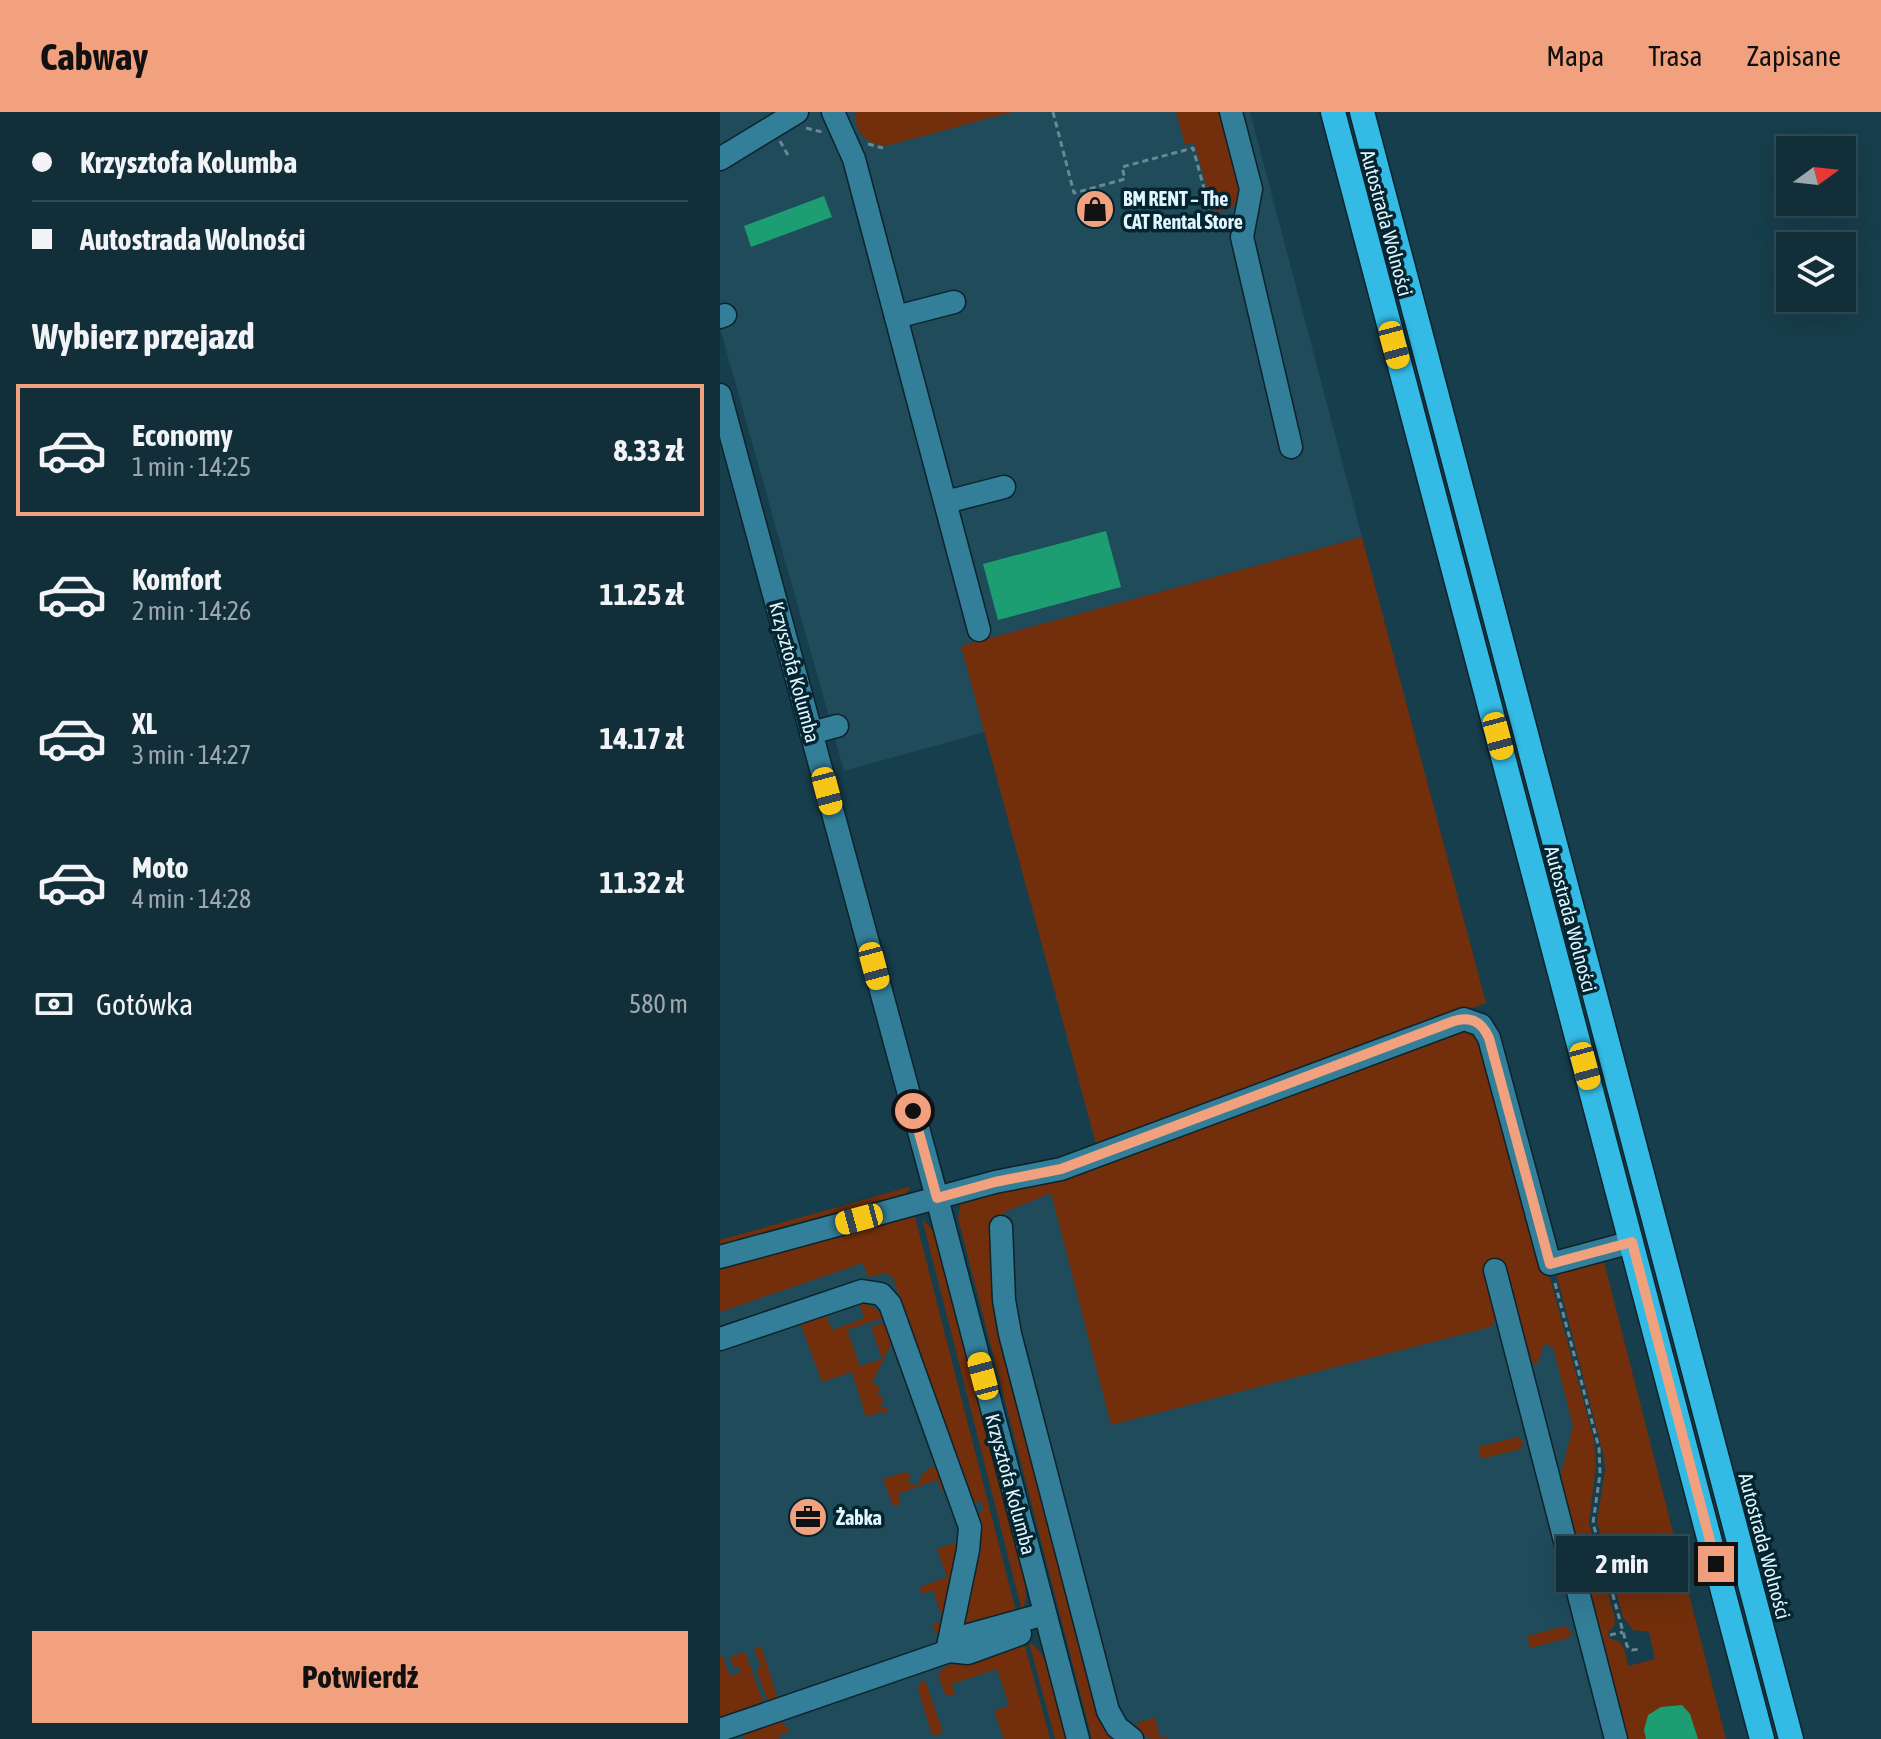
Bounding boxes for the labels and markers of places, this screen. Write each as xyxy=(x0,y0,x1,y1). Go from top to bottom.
place label: BM RENT – The CAT Rental Store xyxy=(1123,187,1243,233)
shop icon: BM RENT – The CAT Rental Store xyxy=(1074,188,1116,230)
office icon: Żabka xyxy=(787,1496,829,1538)
place label: Żabka xyxy=(836,1506,882,1529)

